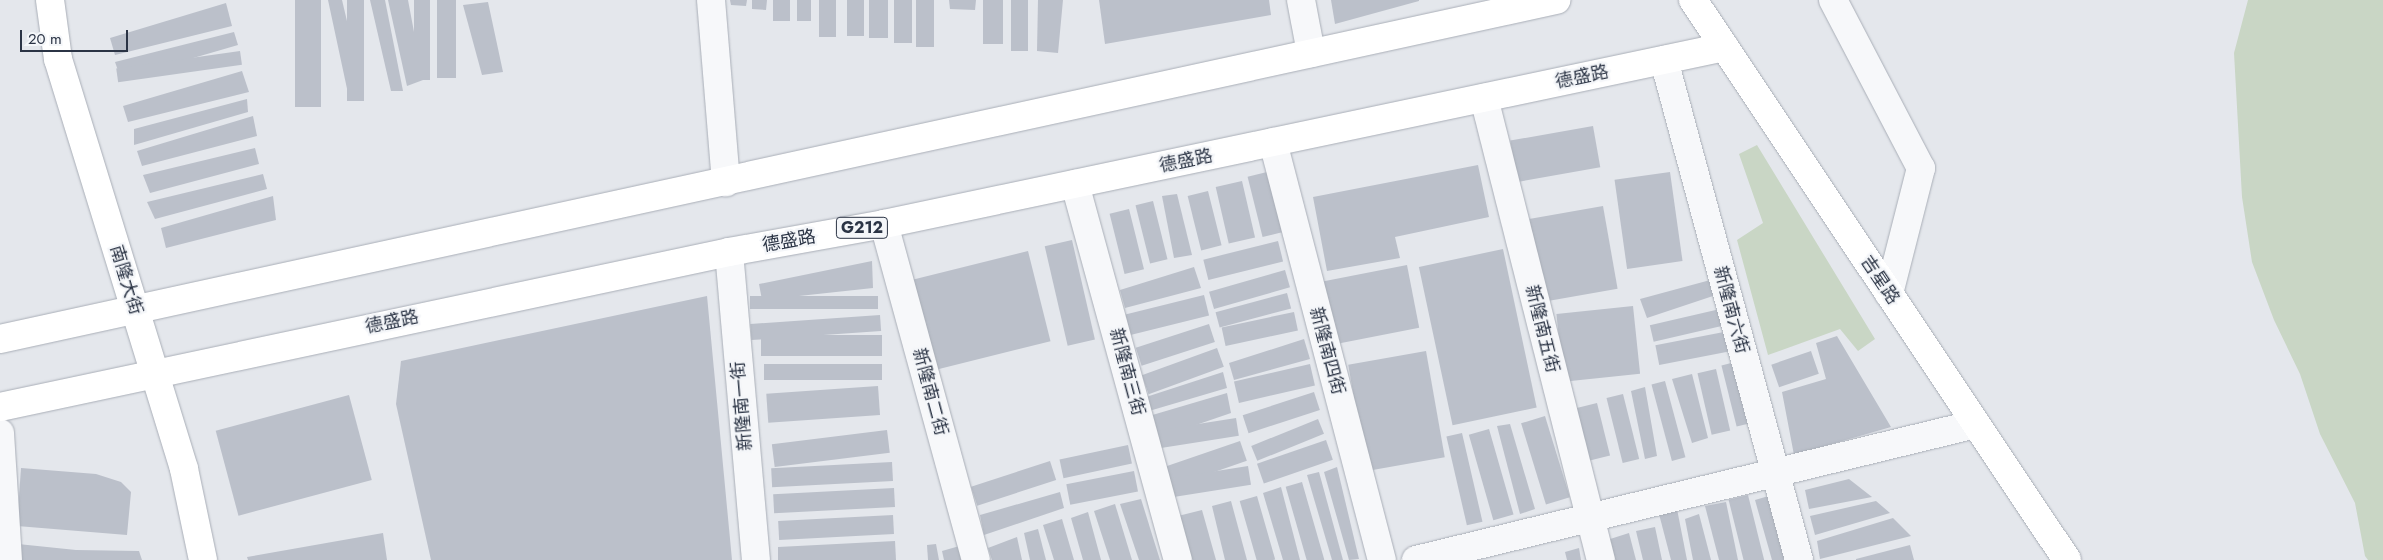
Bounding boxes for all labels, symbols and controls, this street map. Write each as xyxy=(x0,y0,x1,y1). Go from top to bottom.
scale bar xyxy=(22,20,130,52)
text: 20 m xyxy=(28,28,62,50)
street label: 德盛路 xyxy=(1553,61,1611,93)
street label: 德盛路 xyxy=(1157,145,1215,177)
road number: G212 xyxy=(836,214,888,242)
street label: 德盛路 xyxy=(761,226,817,256)
street label: 南隆大街 xyxy=(105,242,147,318)
street label: 吉星路 xyxy=(1856,252,1904,308)
street label: 新隆南六街 xyxy=(1709,264,1753,356)
street label: 新隆南五街 xyxy=(1521,283,1563,375)
street label: 新隆南四街 xyxy=(1305,305,1349,397)
street label: 德盛路 xyxy=(363,306,421,338)
street label: 新隆南三街 xyxy=(1105,326,1149,418)
street label: 新隆南二街 xyxy=(908,346,952,438)
street label: 新隆南一街 xyxy=(727,360,757,452)

